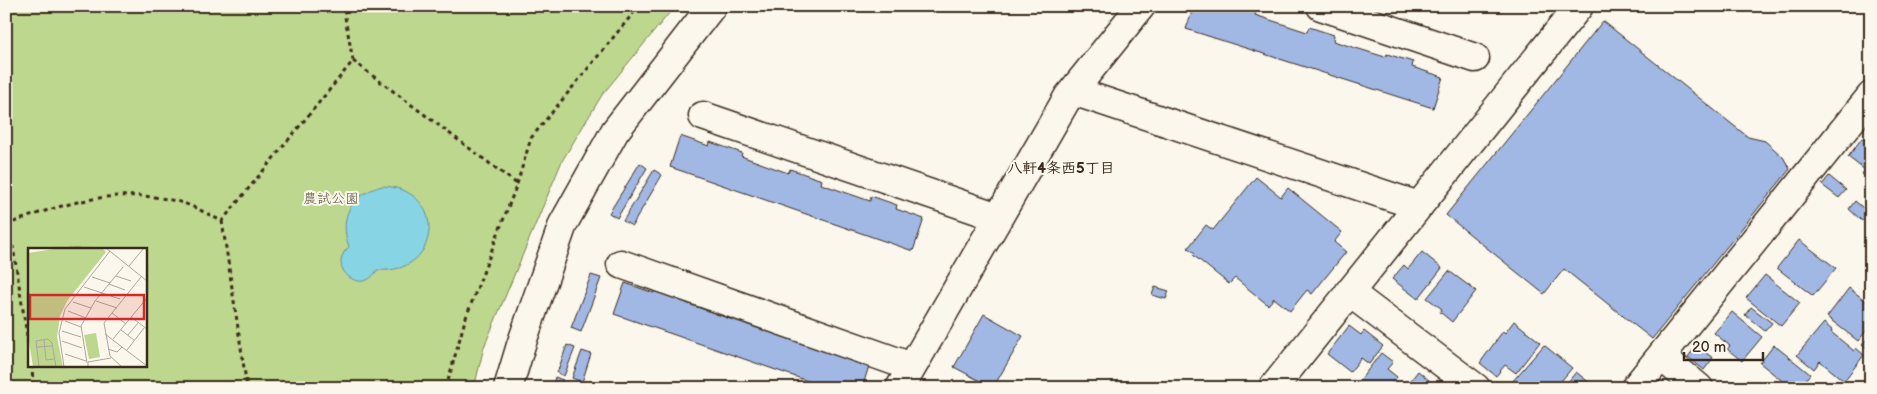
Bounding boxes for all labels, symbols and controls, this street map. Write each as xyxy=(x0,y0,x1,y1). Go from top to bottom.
district label: 八軒4条西5丁目 xyxy=(1007,159,1115,178)
park label: 農試公園 xyxy=(303,190,359,207)
inset map xyxy=(28,248,146,366)
scale bar xyxy=(1684,329,1763,361)
text: 20 m xyxy=(1692,338,1726,357)

